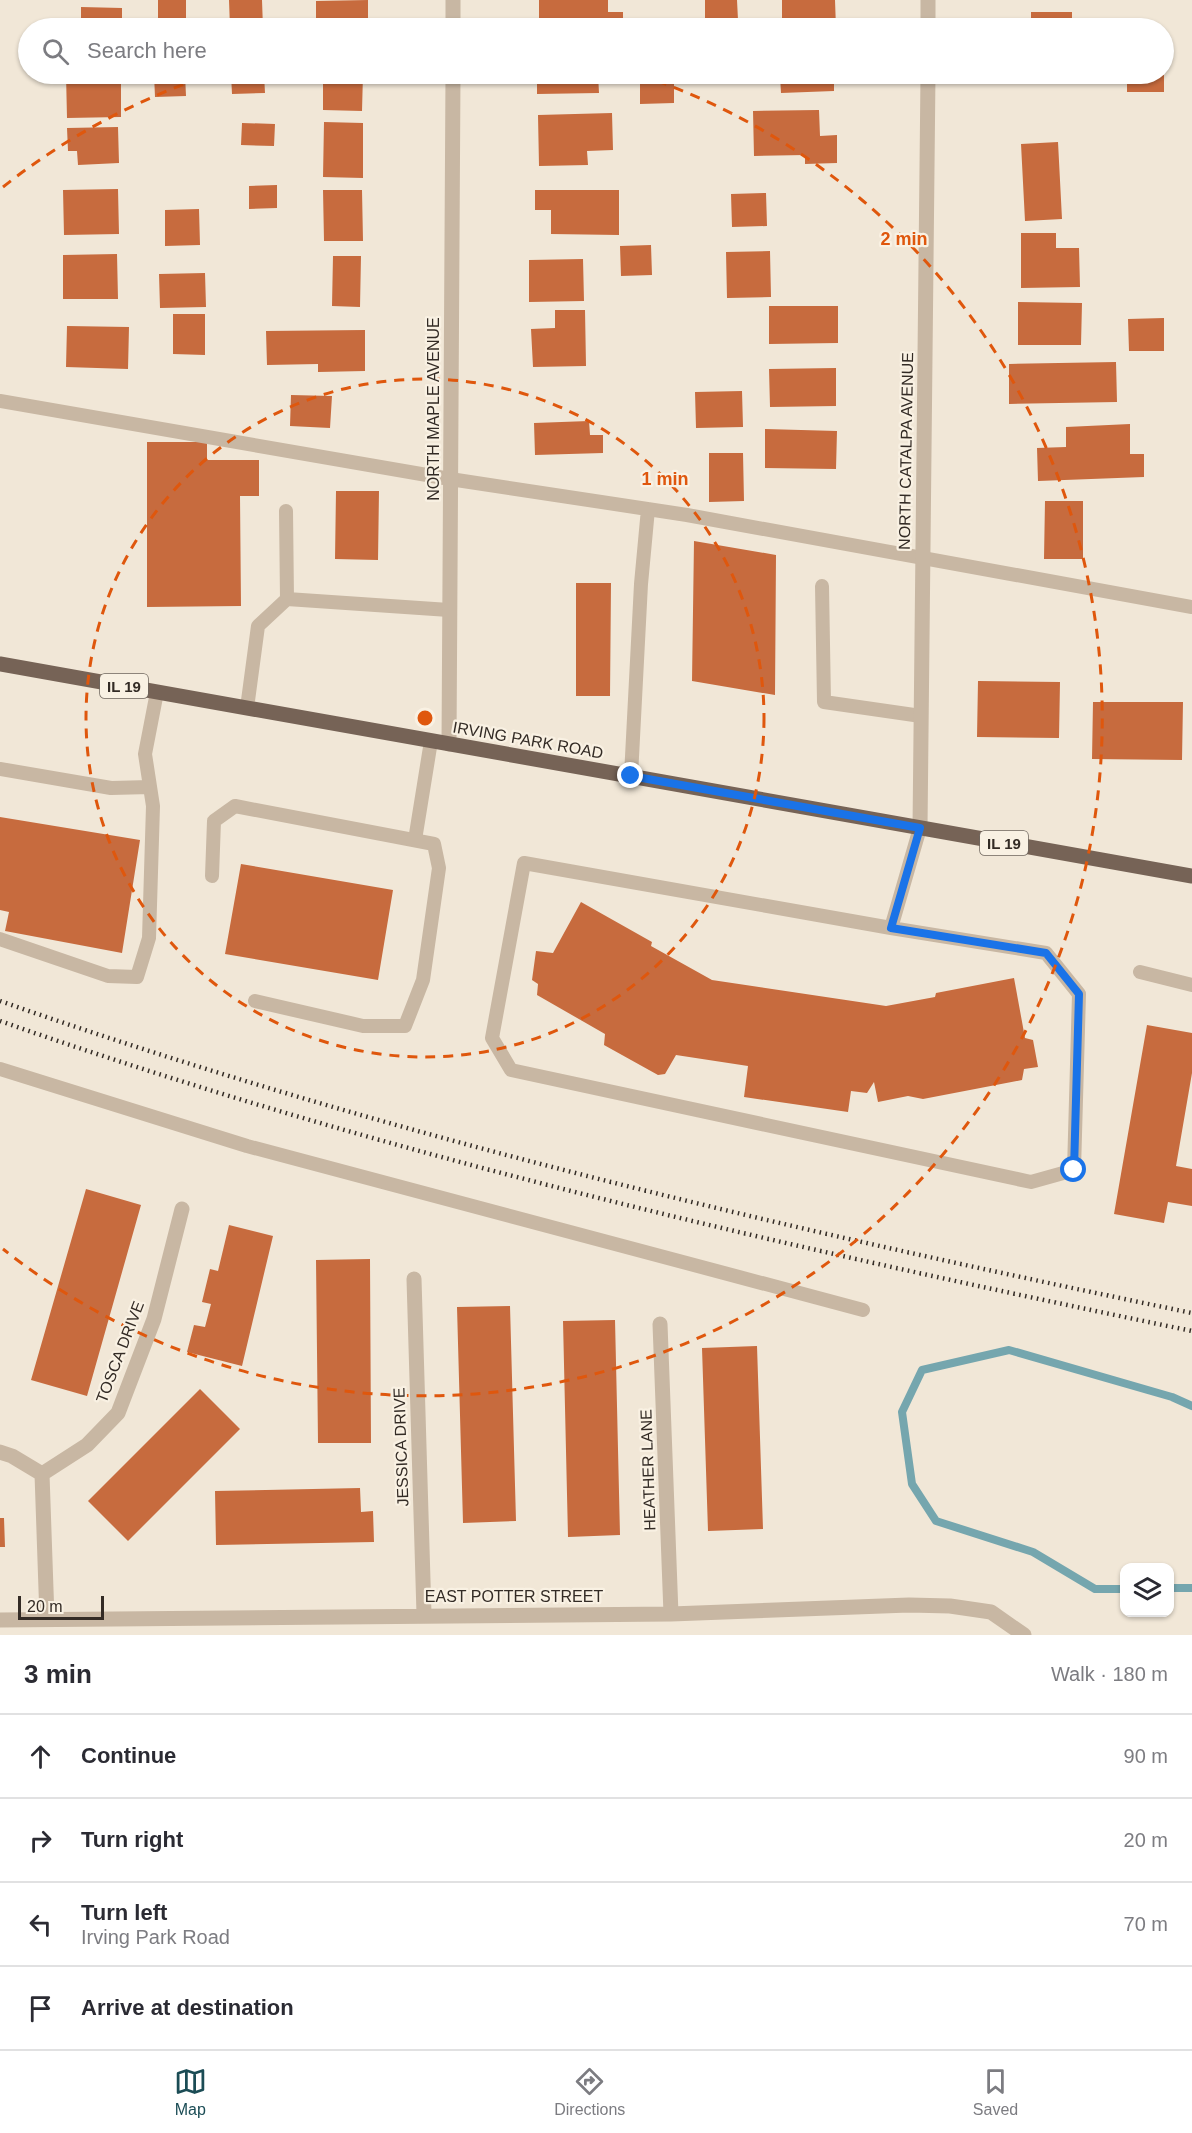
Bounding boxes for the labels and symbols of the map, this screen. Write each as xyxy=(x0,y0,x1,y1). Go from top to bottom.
text: 2 min xyxy=(880,229,928,249)
street label: NORTH MAPLE AVENUE xyxy=(425,317,442,501)
street label: NORTH CATALPA AVENUE xyxy=(896,352,916,550)
text: 1 min xyxy=(641,469,689,489)
road number: IL 19 xyxy=(100,674,148,698)
centre of rings xyxy=(415,708,435,728)
street label: IRVING PARK ROAD xyxy=(452,718,604,762)
route end xyxy=(617,762,643,788)
road number: IL 19 xyxy=(980,831,1028,855)
route start xyxy=(1060,1156,1086,1182)
street label: TOSCA DRIVE xyxy=(93,1299,147,1405)
street label: JESSICA DRIVE xyxy=(390,1387,412,1507)
street label: HEATHER LANE xyxy=(637,1409,659,1531)
street label: EAST POTTER STREET xyxy=(425,1588,603,1605)
scale bar xyxy=(18,1593,104,1620)

